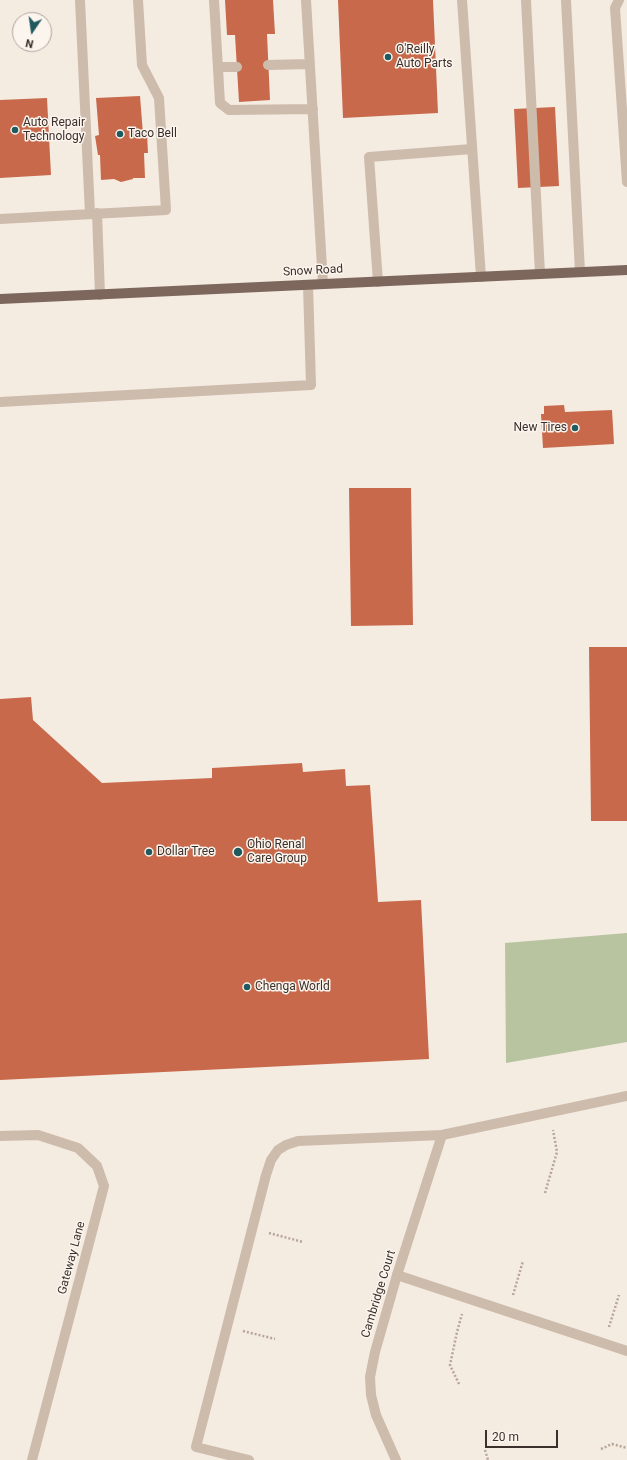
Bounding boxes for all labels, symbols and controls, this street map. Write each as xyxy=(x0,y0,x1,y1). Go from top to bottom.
north arrow xyxy=(12,12,52,52)
text: N xyxy=(24,36,35,50)
place label: O'Reilly Auto Parts xyxy=(396,43,453,71)
marker: O'Reilly Auto Parts xyxy=(383,52,393,62)
place label: Auto Repair Technology xyxy=(23,116,85,144)
marker: Auto Repair Technology xyxy=(10,125,20,135)
place label: Taco Bell xyxy=(128,127,177,141)
marker: Taco Bell xyxy=(115,129,125,139)
street label: Snow Road xyxy=(283,262,343,280)
place label: New Tires xyxy=(513,421,567,435)
marker: New Tires xyxy=(570,423,580,433)
place label: Ohio Renal Care Group xyxy=(247,838,307,866)
place label: Dollar Tree xyxy=(157,845,215,859)
marker: Ohio Renal Care Group xyxy=(232,846,244,858)
marker: Dollar Tree xyxy=(144,847,154,857)
place label: Chenga World xyxy=(255,980,330,994)
marker: Chenga World xyxy=(242,982,252,992)
street label: Gateway Lane xyxy=(55,1220,89,1296)
street label: Cambridge Court xyxy=(359,1248,399,1340)
scale bar xyxy=(487,1422,560,1448)
text: 20 m xyxy=(492,1430,519,1444)

